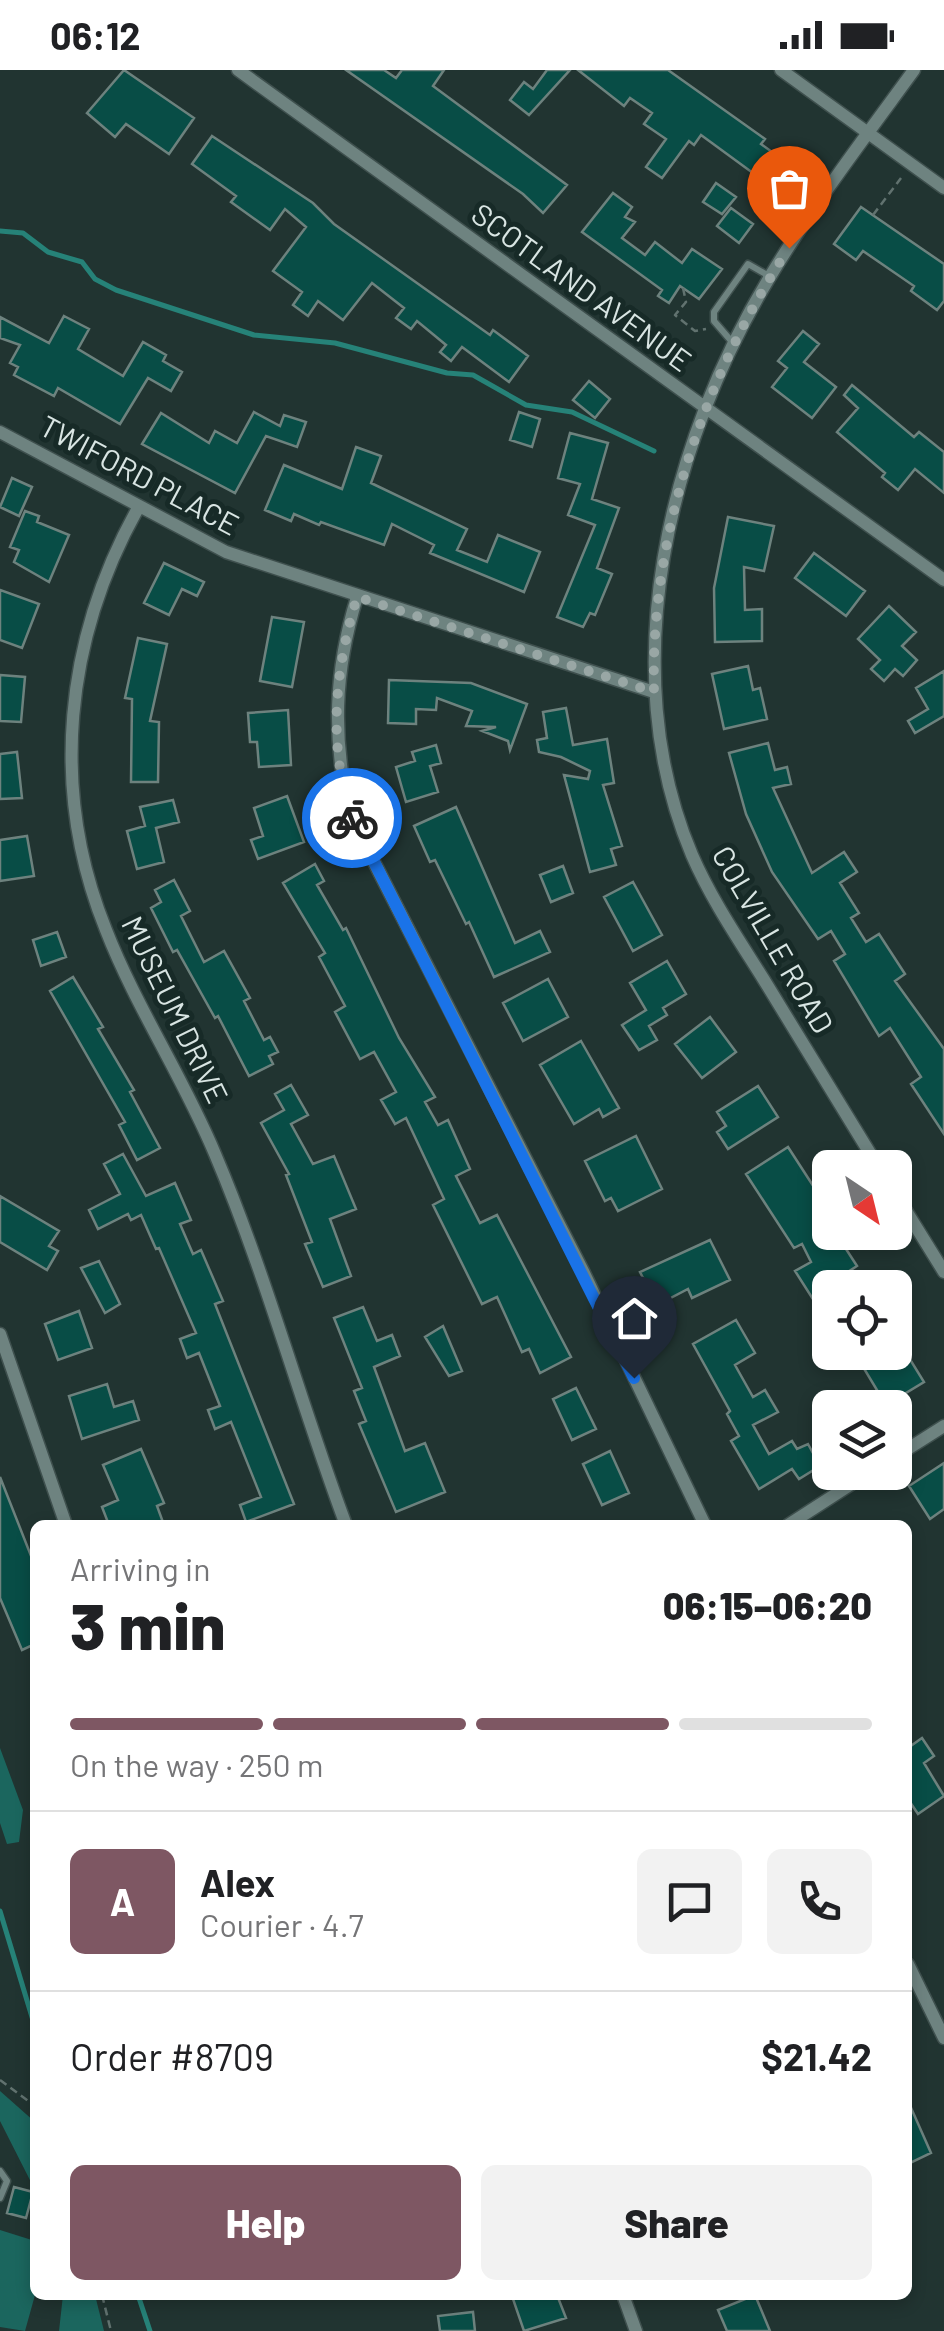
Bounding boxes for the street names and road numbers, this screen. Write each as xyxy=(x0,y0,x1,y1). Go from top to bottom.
street label: SCOTLAND AVENUE xyxy=(466,195,699,378)
street label: TWIFORD PLACE xyxy=(34,407,245,542)
street label: COLVILLE ROAD xyxy=(706,839,842,1039)
street label: MUSEUM DRIVE xyxy=(115,910,237,1108)

